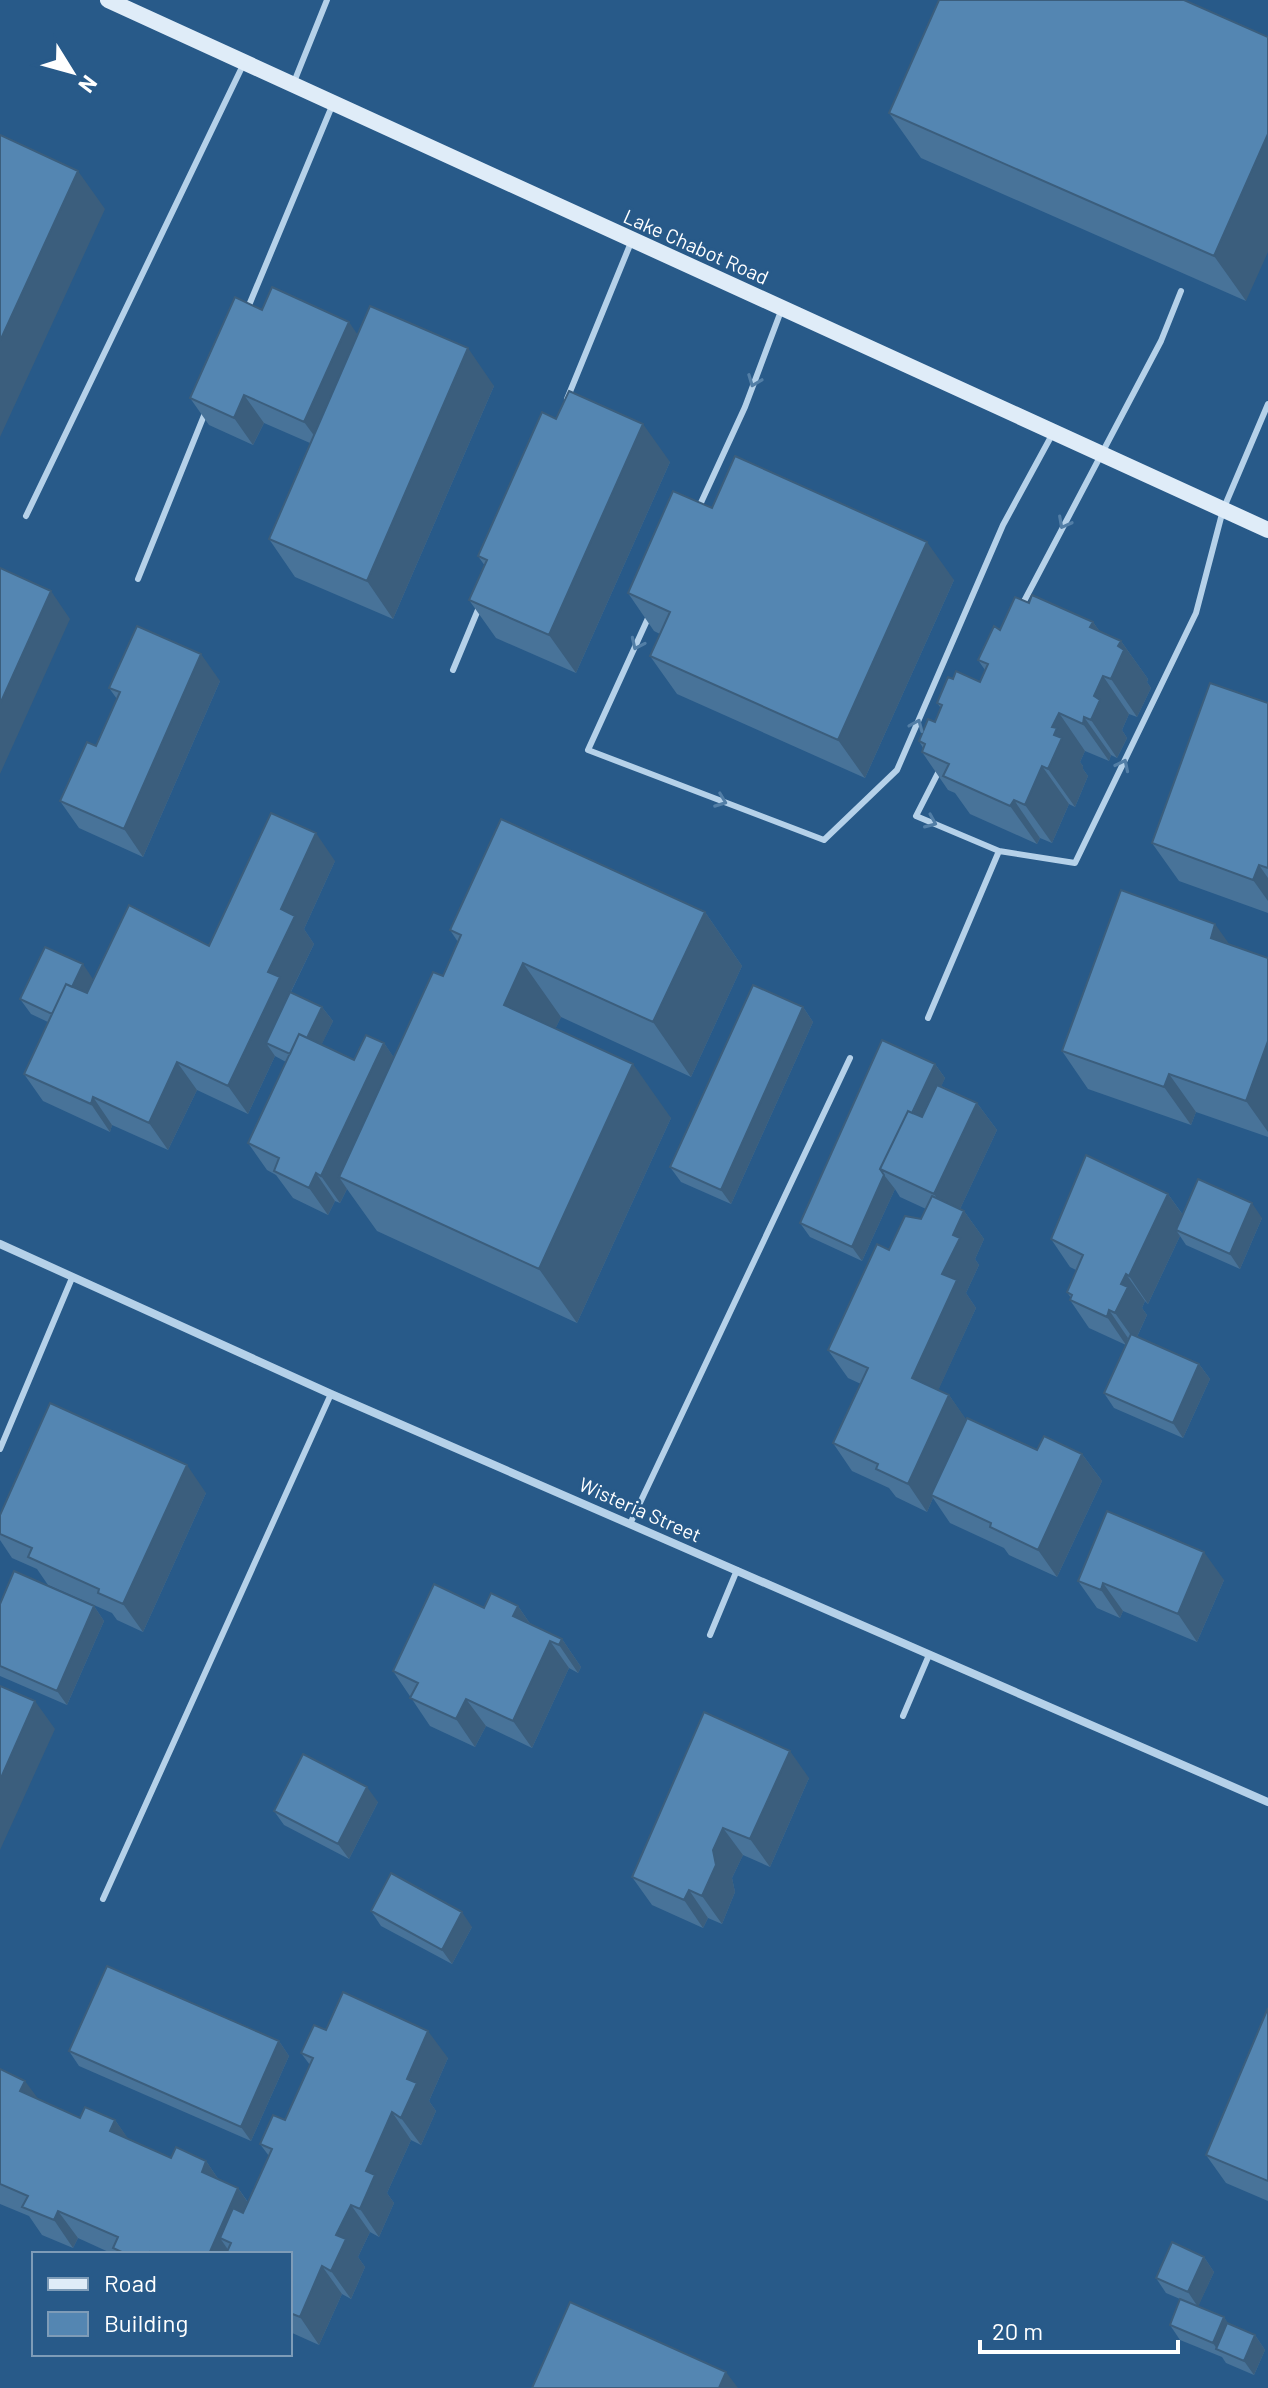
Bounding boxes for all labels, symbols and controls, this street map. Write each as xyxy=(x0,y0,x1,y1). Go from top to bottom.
north arrow xyxy=(32,32,112,112)
text: N xyxy=(74,71,104,98)
street label: Lake Chabot Road xyxy=(620,203,773,289)
one-way arrow xyxy=(748,373,764,387)
one-way arrow xyxy=(1058,514,1073,529)
one-way arrow xyxy=(630,635,646,650)
one-way arrow xyxy=(907,719,923,733)
one-way arrow xyxy=(1113,759,1128,774)
one-way arrow xyxy=(714,791,728,808)
one-way arrow xyxy=(923,812,937,828)
street label: Wisteria Street xyxy=(576,1471,705,1547)
legend xyxy=(32,2252,292,2356)
text: Road xyxy=(104,2268,157,2297)
scale bar xyxy=(980,2304,1178,2354)
text: Building xyxy=(104,2308,188,2337)
text: 20 m xyxy=(992,2316,1043,2345)

